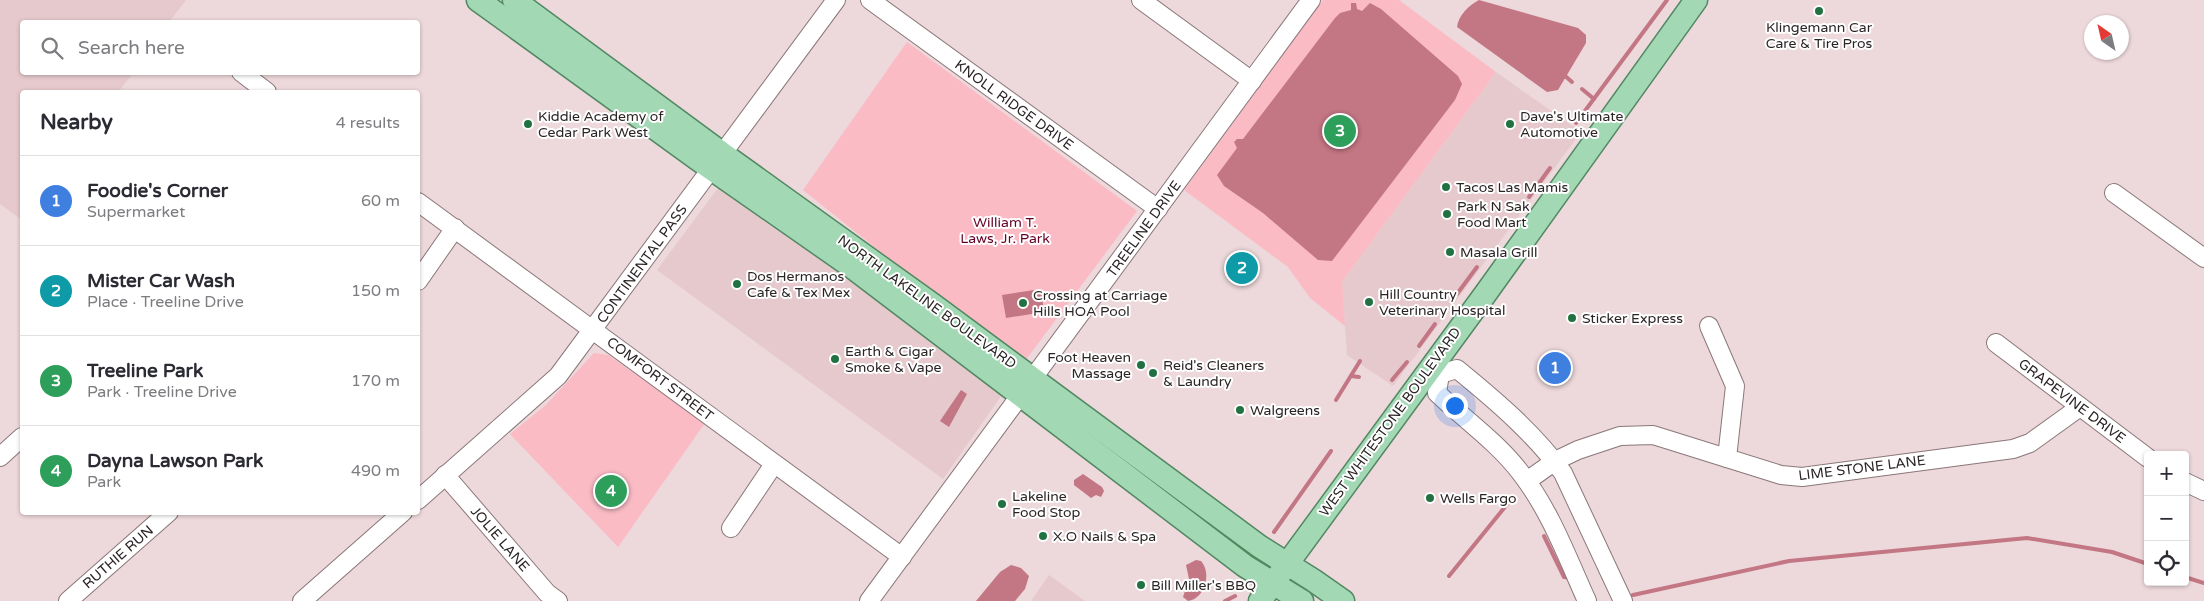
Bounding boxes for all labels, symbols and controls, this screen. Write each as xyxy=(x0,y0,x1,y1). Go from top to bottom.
marker: Klingemann Car Care & Tire Pros xyxy=(1813,5,1825,17)
north arrow xyxy=(2084,15,2129,60)
place label: Klingemann Car Care & Tire Pros xyxy=(1766,19,1873,52)
search box xyxy=(20,20,420,75)
icon: search xyxy=(38,34,66,62)
text: Search here xyxy=(78,37,185,59)
street label: KNOLL RIDGE DRIVE xyxy=(951,56,1077,154)
place label: Kiddie Academy of Cedar Park West xyxy=(538,108,664,141)
place label: Dave's Ultimate Automotive xyxy=(1520,108,1623,141)
text: Nearby xyxy=(40,110,113,135)
pin: 3 xyxy=(1324,112,1356,150)
text: 4 results xyxy=(336,113,400,133)
marker: Kiddie Academy of Cedar Park West xyxy=(522,118,534,130)
marker: Dave's Ultimate Automotive xyxy=(1504,118,1516,130)
street label: TREELINE DRIVE xyxy=(1103,177,1185,281)
place label: Tacos Las Mamis xyxy=(1456,179,1569,196)
text: Foodie's Corner xyxy=(87,180,228,202)
marker: Tacos Las Mamis xyxy=(1440,181,1452,193)
text: 1 xyxy=(51,191,61,211)
text: 60 m xyxy=(361,191,400,211)
place label: Park N Sak Food Mart xyxy=(1457,198,1530,231)
street label: CONTINENTAL PASS xyxy=(593,201,691,327)
text: Supermarket xyxy=(87,202,185,222)
marker: Park N Sak Food Mart xyxy=(1441,208,1453,220)
park label: William T. Laws, Jr. Park xyxy=(960,214,1050,247)
street label: NORTH LAKELINE BOULEVARD xyxy=(834,232,1020,372)
place label: Masala Grill xyxy=(1460,244,1537,261)
marker: Masala Grill xyxy=(1444,246,1456,258)
pin: 2 xyxy=(1226,249,1258,287)
place label: Dos Hermanos Cafe & Tex Mex xyxy=(747,268,850,301)
text: Mister Car Wash xyxy=(87,270,235,292)
marker: Dos Hermanos Cafe & Tex Mex xyxy=(731,278,743,290)
text: 2 xyxy=(51,281,61,301)
text: 150 m xyxy=(351,281,400,301)
place label: Hill Country Veterinary Hospital xyxy=(1379,286,1505,319)
place label: Crossing at Carriage Hills HOA Pool xyxy=(1033,287,1167,320)
text: Place · Treeline Drive xyxy=(87,292,244,312)
marker: Hill Country Veterinary Hospital xyxy=(1363,296,1375,308)
marker: Crossing at Carriage Hills HOA Pool xyxy=(1017,297,1029,309)
place label: Sticker Express xyxy=(1582,310,1683,327)
marker: Sticker Express xyxy=(1566,312,1578,324)
street label: WEST WHITESTONE BOULEVARD xyxy=(1316,324,1464,520)
street label: COMFORT STREET xyxy=(603,333,717,425)
place label: Earth & Cigar Smoke & Vape xyxy=(845,343,941,376)
place label: Foot Heaven Massage xyxy=(1047,349,1131,382)
pin: 1 xyxy=(1539,349,1571,387)
marker: Earth & Cigar Smoke & Vape xyxy=(829,353,841,365)
street label: GRAPEVINE DRIVE xyxy=(2015,355,2129,447)
place label: Reid's Cleaners & Laundry xyxy=(1163,357,1264,390)
marker: Foot Heaven Massage xyxy=(1135,359,1147,371)
text: Treeline Park xyxy=(87,360,203,382)
marker: Reid's Cleaners & Laundry xyxy=(1147,367,1159,379)
text: 3 xyxy=(51,371,61,391)
text: 170 m xyxy=(351,371,400,391)
text: Park · Treeline Drive xyxy=(87,382,237,402)
your location xyxy=(1442,393,1468,419)
place label: Walgreens xyxy=(1250,402,1320,419)
marker: Walgreens xyxy=(1234,404,1246,416)
text: Dayna Lawson Park xyxy=(87,450,263,472)
map controls xyxy=(2144,451,2189,586)
button: + xyxy=(2144,451,2189,496)
street label: LIME STONE LANE xyxy=(1797,452,1927,484)
text: 4 xyxy=(51,461,61,481)
text: 490 m xyxy=(351,461,400,481)
text: Park xyxy=(87,472,121,492)
pin: 4 xyxy=(595,472,627,510)
place label: Lakeline Food Stop xyxy=(1012,488,1081,521)
place label: Wells Fargo xyxy=(1440,490,1517,507)
marker: Wells Fargo xyxy=(1424,492,1436,504)
button: − xyxy=(2144,496,2189,541)
marker: Lakeline Food Stop xyxy=(996,498,1008,510)
street label: JOLIE LANE xyxy=(467,503,533,575)
street label: RUTHIE RUN xyxy=(79,522,157,592)
place label: X.O Nails & Spa xyxy=(1053,528,1156,545)
marker: X.O Nails & Spa xyxy=(1037,530,1049,542)
button: locate xyxy=(2144,541,2189,586)
place label: Bill Miller's BBQ xyxy=(1151,577,1256,594)
marker: Bill Miller's BBQ xyxy=(1135,579,1147,591)

